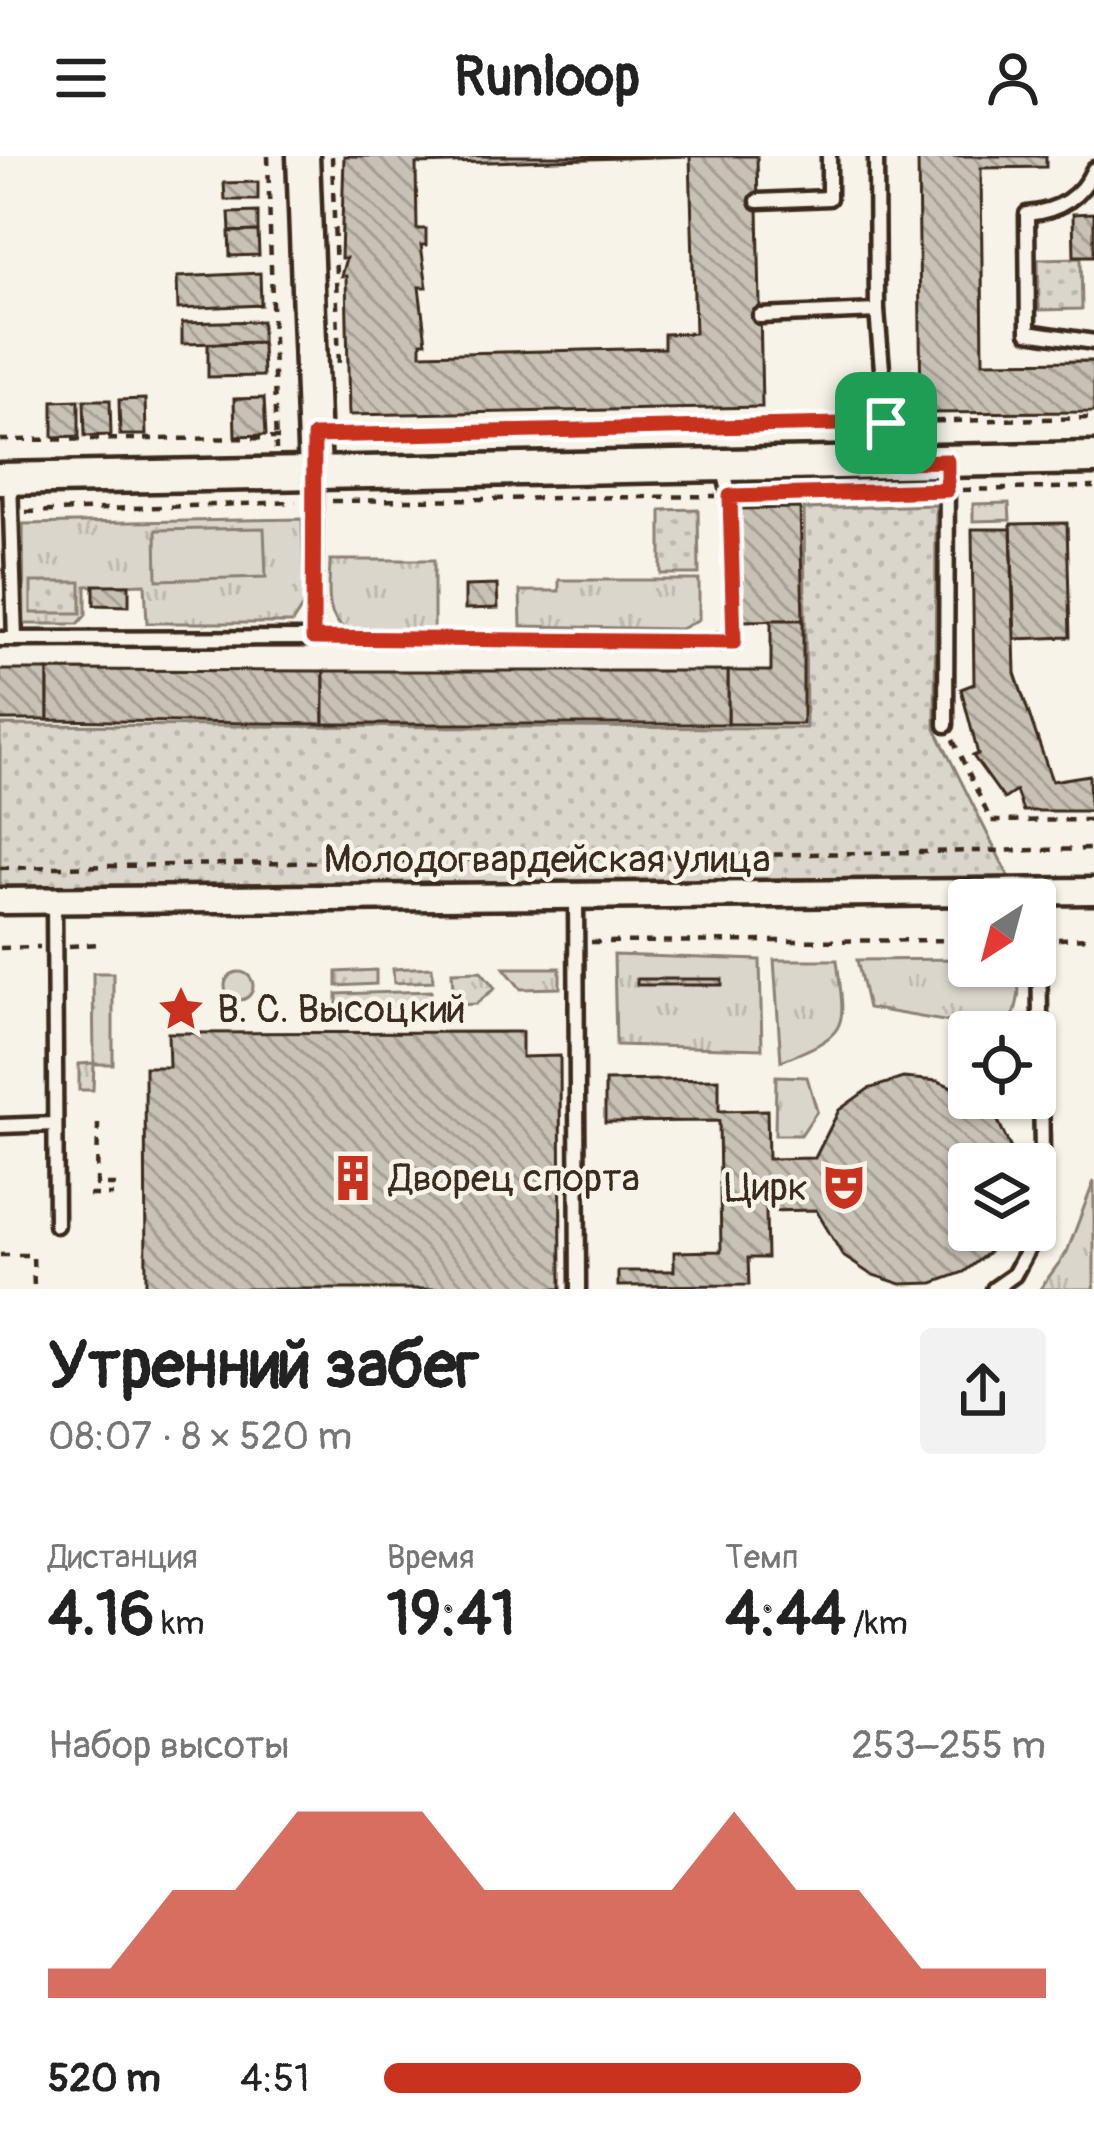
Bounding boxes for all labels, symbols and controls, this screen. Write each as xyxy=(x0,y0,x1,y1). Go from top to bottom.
text: Runloop xyxy=(454,44,640,112)
icon: menu xyxy=(48,45,114,111)
icon: person xyxy=(980,45,1046,111)
pin xyxy=(835,372,937,474)
icon: arrive xyxy=(853,390,919,456)
street label: Молодогвардейская улица xyxy=(323,835,771,884)
north arrow xyxy=(948,879,1056,987)
map controls xyxy=(948,879,1056,1251)
place icon: В. С. Высоцкий xyxy=(156,984,206,1034)
place label: В. С. Высоцкий xyxy=(217,985,466,1034)
button: locate xyxy=(948,1011,1056,1119)
button: layers xyxy=(948,1143,1056,1251)
building icon: Дворец спорта xyxy=(328,1153,378,1203)
place label: Дворец спорта xyxy=(387,1154,640,1203)
theatre icon: Цирк xyxy=(819,1162,869,1212)
place label: Цирк xyxy=(724,1163,808,1212)
text: Утренний забег xyxy=(48,1325,479,1408)
button: share xyxy=(920,1328,1046,1454)
text: 08:07 · 8 × 520 m xyxy=(48,1412,352,1461)
text: Дистанция xyxy=(48,1537,198,1578)
text: Время xyxy=(387,1537,474,1578)
text: Темп xyxy=(725,1537,798,1578)
text: 4.16 xyxy=(48,1578,154,1653)
text: 19:41 xyxy=(387,1578,515,1653)
text: 4:44 xyxy=(725,1578,846,1653)
text: km xyxy=(154,1603,205,1644)
text: /km xyxy=(846,1603,908,1644)
text: Набор высоты xyxy=(48,1721,290,1770)
text: 253–255 m xyxy=(851,1721,1046,1770)
text: 520 m xyxy=(48,2054,161,2103)
text: 4:51 xyxy=(240,2054,309,2103)

